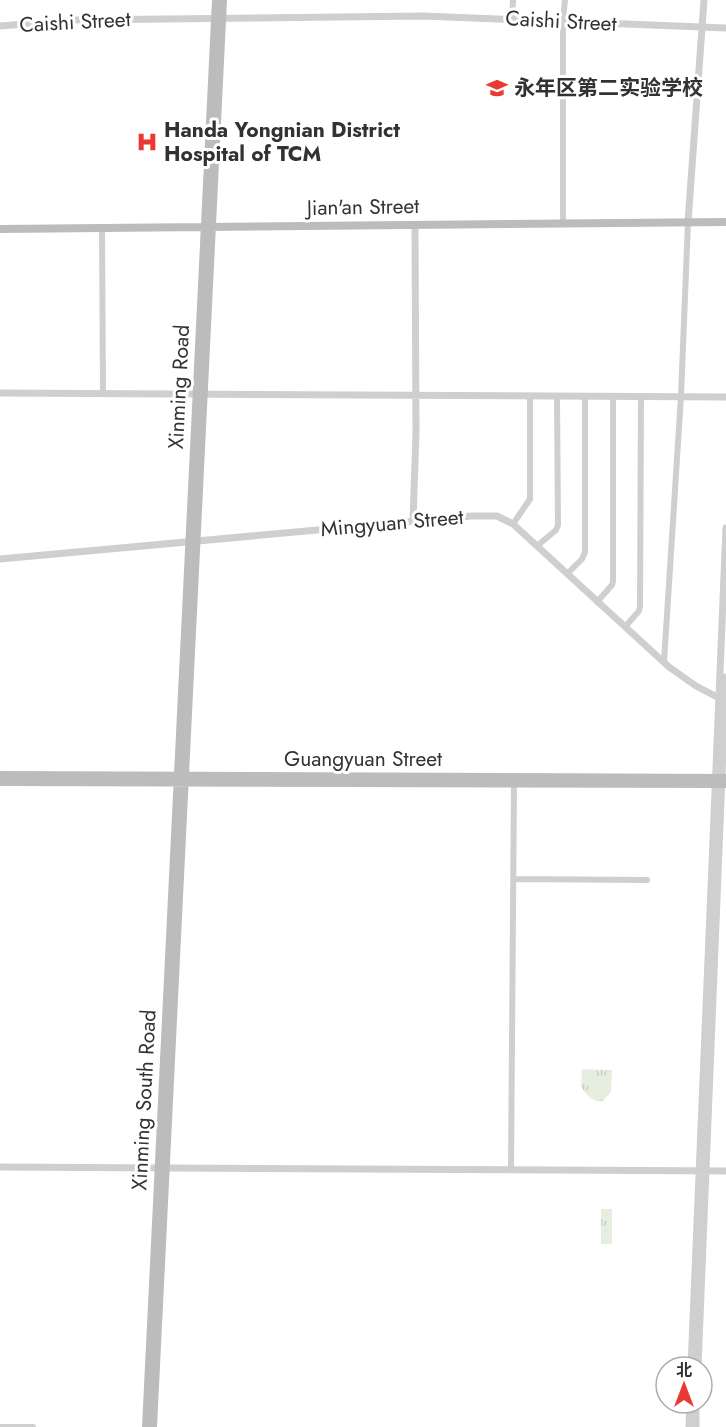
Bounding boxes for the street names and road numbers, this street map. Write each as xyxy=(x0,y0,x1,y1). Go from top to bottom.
street label: Caishi Street xyxy=(505,3,617,39)
street label: Caishi Street xyxy=(19,4,131,40)
street label: Jian'an Street xyxy=(304,191,419,223)
street label: Xinming Road xyxy=(161,324,197,450)
street label: Mingyuan Street xyxy=(319,502,465,544)
street label: Guangyuan Street xyxy=(284,744,442,774)
street label: Xinming South Road xyxy=(124,1009,164,1191)

